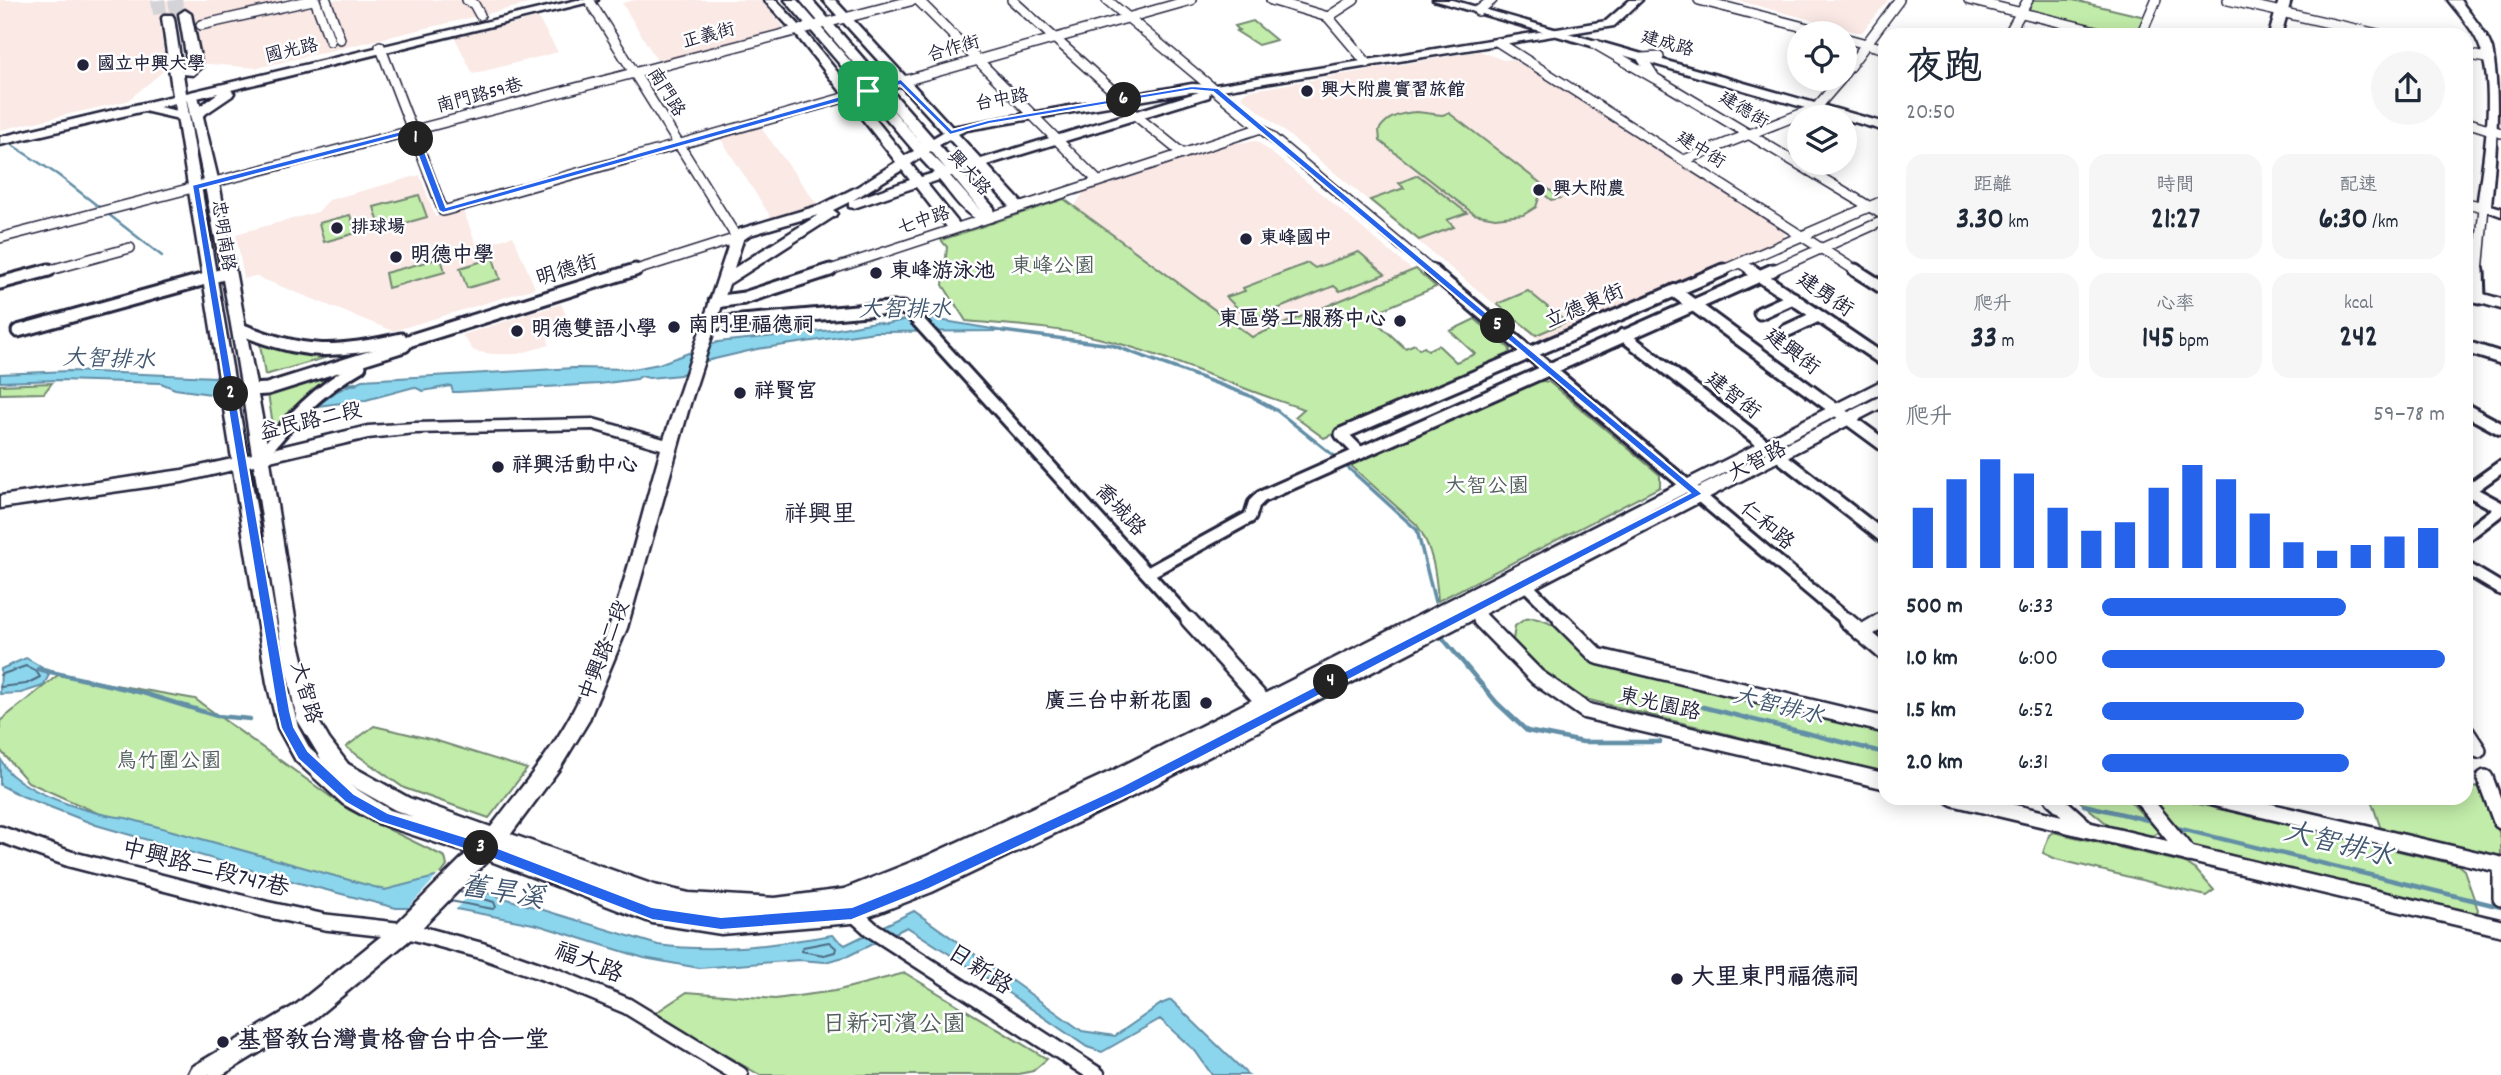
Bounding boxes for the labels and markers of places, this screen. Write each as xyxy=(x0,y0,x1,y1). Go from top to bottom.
place label: 國立中興大學 xyxy=(97,53,205,78)
marker: 國立中興大學 xyxy=(75,57,91,73)
pin xyxy=(838,61,898,121)
place label: 興大附農實習旅館 xyxy=(1321,79,1465,104)
pin: 6 xyxy=(1106,82,1142,118)
marker: 興大附農實習旅館 xyxy=(1299,83,1315,99)
pin: 1 xyxy=(398,122,434,156)
place label: 興大附農 xyxy=(1553,178,1625,203)
marker: 興大附農 xyxy=(1531,182,1547,198)
place label: 排球場 xyxy=(351,216,405,241)
marker: 排球場 xyxy=(329,220,345,236)
place label: 東峰國中 xyxy=(1260,227,1332,252)
marker: 東峰國中 xyxy=(1238,231,1254,247)
place label: 明德中學 xyxy=(410,242,494,272)
marker: 明德中學 xyxy=(388,249,404,265)
place label: 東峰游泳池 xyxy=(890,258,995,288)
marker: 東峰游泳池 xyxy=(868,265,884,281)
place label: 東區勞工服務中心 xyxy=(1218,306,1386,336)
pin: 5 xyxy=(1480,308,1516,344)
place label: 南門里福德祠 xyxy=(688,312,814,342)
marker: 東區勞工服務中心 xyxy=(1392,313,1408,329)
place label: 明德雙語小學 xyxy=(531,316,657,346)
marker: 南門里福德祠 xyxy=(666,319,682,335)
marker: 明德雙語小學 xyxy=(509,323,525,339)
pin: 2 xyxy=(214,376,248,412)
place label: 祥賢宮 xyxy=(754,378,817,408)
marker: 祥賢宮 xyxy=(732,385,748,401)
place label: 祥興活動中心 xyxy=(512,452,638,482)
marker: 祥興活動中心 xyxy=(490,459,506,475)
pin: 4 xyxy=(1314,664,1348,700)
place label: 廣三台中新花園 xyxy=(1045,688,1192,718)
marker: 廣三台中新花園 xyxy=(1198,695,1214,711)
pin: 3 xyxy=(463,830,498,866)
place label: 大里東門福德祠 xyxy=(1691,962,1859,996)
marker: 大里東門福德祠 xyxy=(1669,971,1685,987)
place label: 基督教台灣貴格會台中合一堂 xyxy=(237,1025,549,1059)
marker: 基督教台灣貴格會台中合一堂 xyxy=(215,1034,231,1050)

